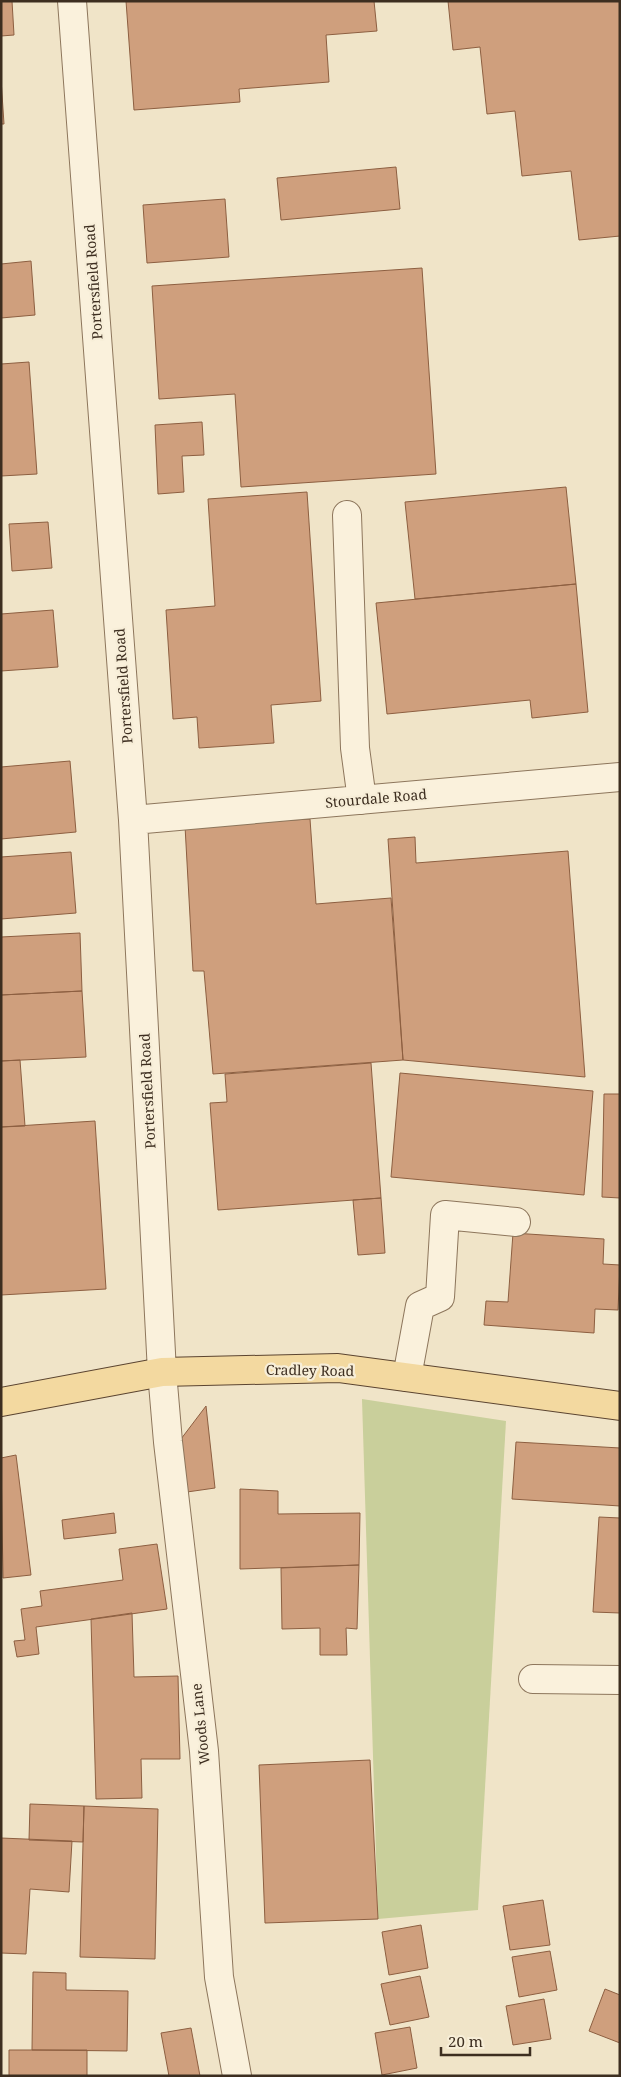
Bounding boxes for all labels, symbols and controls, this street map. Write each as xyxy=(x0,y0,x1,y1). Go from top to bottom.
street label: Portersfield Road xyxy=(79,223,107,340)
street label: Portersfield Road xyxy=(109,627,137,744)
street label: Stourdale Road xyxy=(324,784,428,812)
street label: Portersfield Road xyxy=(134,1032,160,1149)
street label: Cradley Road xyxy=(266,1360,355,1380)
street label: Woods Lane xyxy=(186,1682,214,1766)
scale bar xyxy=(441,2024,530,2056)
text: 20 m xyxy=(448,2031,483,2051)

